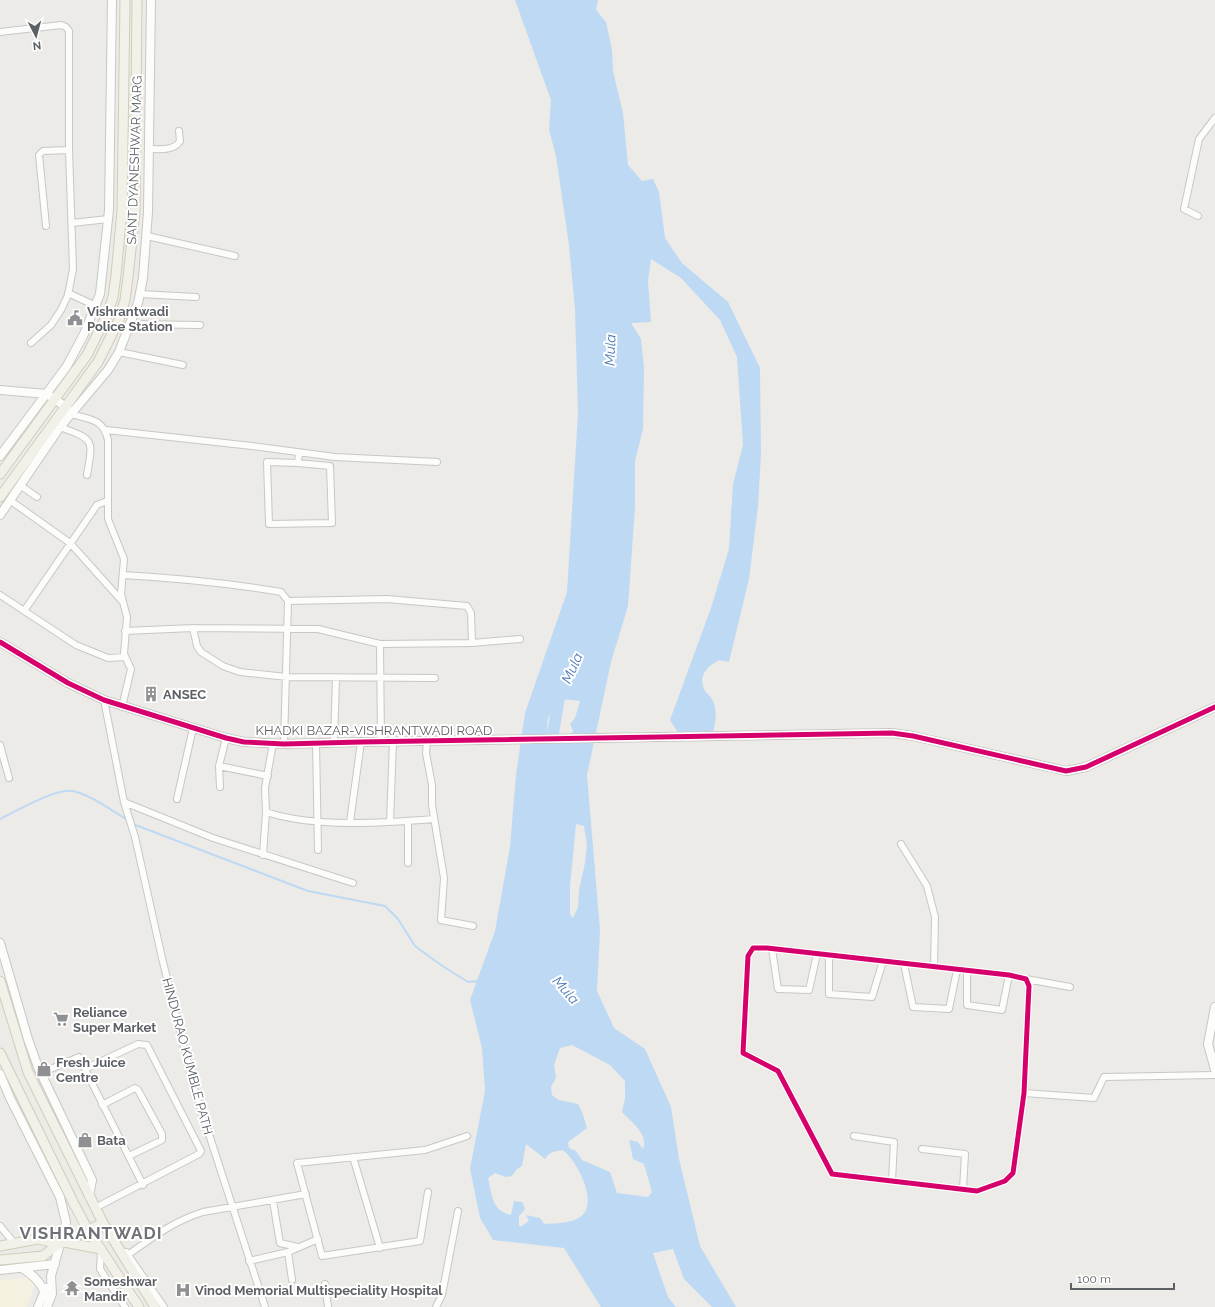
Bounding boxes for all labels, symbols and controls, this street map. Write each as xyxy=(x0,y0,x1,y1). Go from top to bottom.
north arrow xyxy=(16,16,56,56)
text: N xyxy=(32,39,42,52)
street label: SANT DYANESHWAR MARG xyxy=(124,75,145,245)
place label: Vishrantwadi Police Station xyxy=(87,304,173,334)
public building icon: Vishrantwadi Police Station xyxy=(66,309,84,327)
water label: Mula xyxy=(601,334,619,366)
water label: Mula xyxy=(558,650,586,686)
building icon: ANSEC xyxy=(142,685,160,703)
place label: ANSEC xyxy=(163,687,206,702)
street label: KHADKI BAZAR-VISHRANTWADI ROAD xyxy=(256,723,492,738)
water label: Mula xyxy=(549,973,583,1007)
street label: HINDURAO KUMBLE PATH xyxy=(159,976,216,1136)
place label: Reliance Super Market xyxy=(73,1005,156,1035)
supermarket icon: Reliance Super Market xyxy=(52,1010,70,1028)
place label: Fresh Juice Centre xyxy=(56,1055,126,1085)
shop icon: Fresh Juice Centre xyxy=(35,1060,53,1078)
shop icon: Bata xyxy=(76,1131,94,1149)
place label: Bata xyxy=(97,1133,126,1148)
district label: VISHRANTWADI xyxy=(19,1223,163,1243)
scale bar xyxy=(1071,1265,1174,1291)
text: 100 m xyxy=(1077,1272,1111,1286)
place label: Someshwar Mandir xyxy=(84,1274,157,1304)
temple icon: Someshwar Mandir xyxy=(63,1279,81,1297)
hospital icon: Vinod Memorial Multispeciality Hospital xyxy=(174,1281,192,1299)
place label: Vinod Memorial Multispeciality Hospital xyxy=(195,1283,443,1298)

